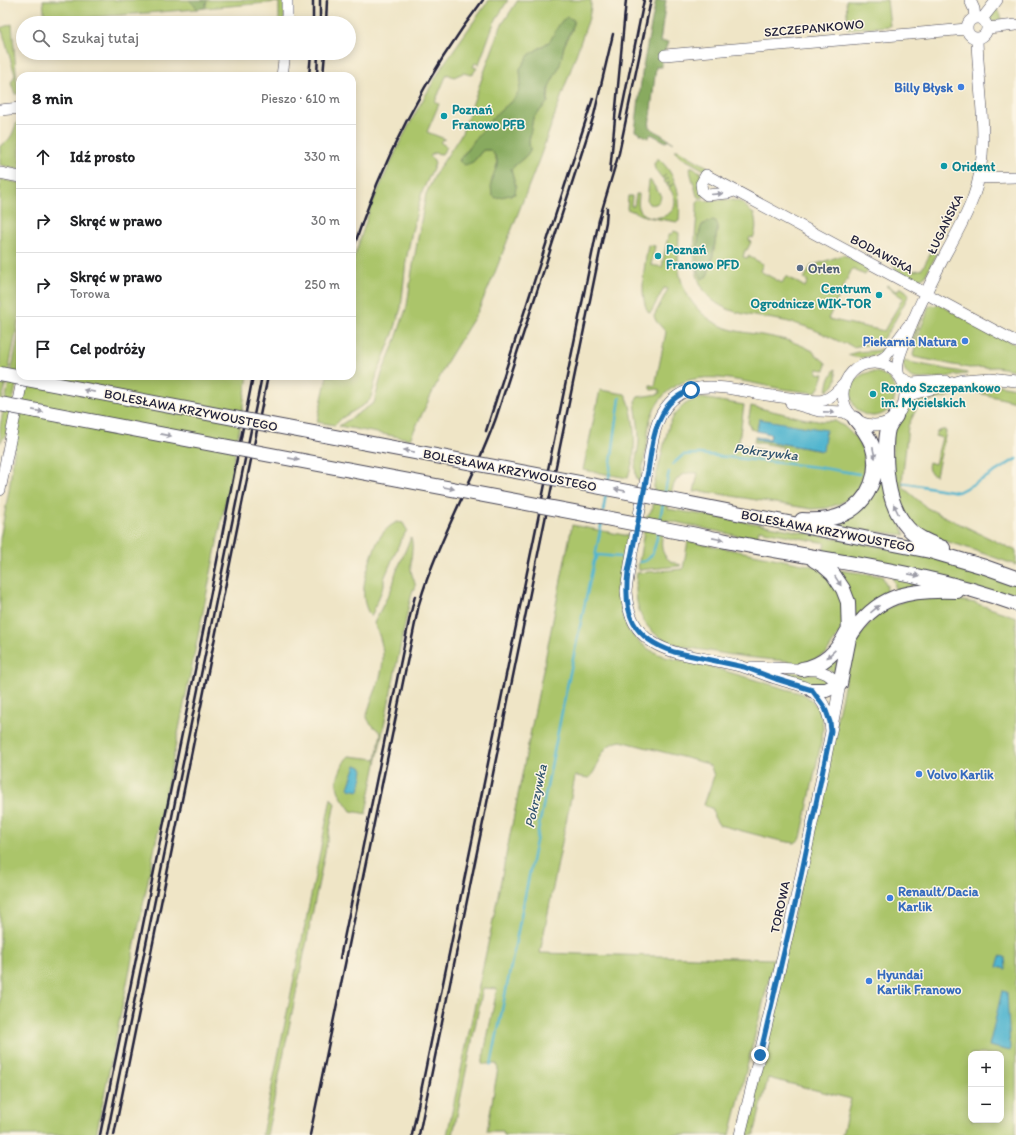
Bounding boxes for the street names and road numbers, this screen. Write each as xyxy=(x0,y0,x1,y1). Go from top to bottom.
street label: SZCZEPANKOWO xyxy=(763,16,865,40)
street label: ŁUGAŃSKA xyxy=(924,191,966,257)
street label: BODAWSKA xyxy=(848,231,917,277)
street label: BOLESŁAWA KRZYWOUSTEGO xyxy=(103,386,279,434)
street label: BOLESŁAWA KRZYWOUSTEGO xyxy=(422,446,598,494)
street label: BOLESŁAWA KRZYWOUSTEGO xyxy=(740,507,916,555)
street label: TOROWA xyxy=(767,879,793,935)

